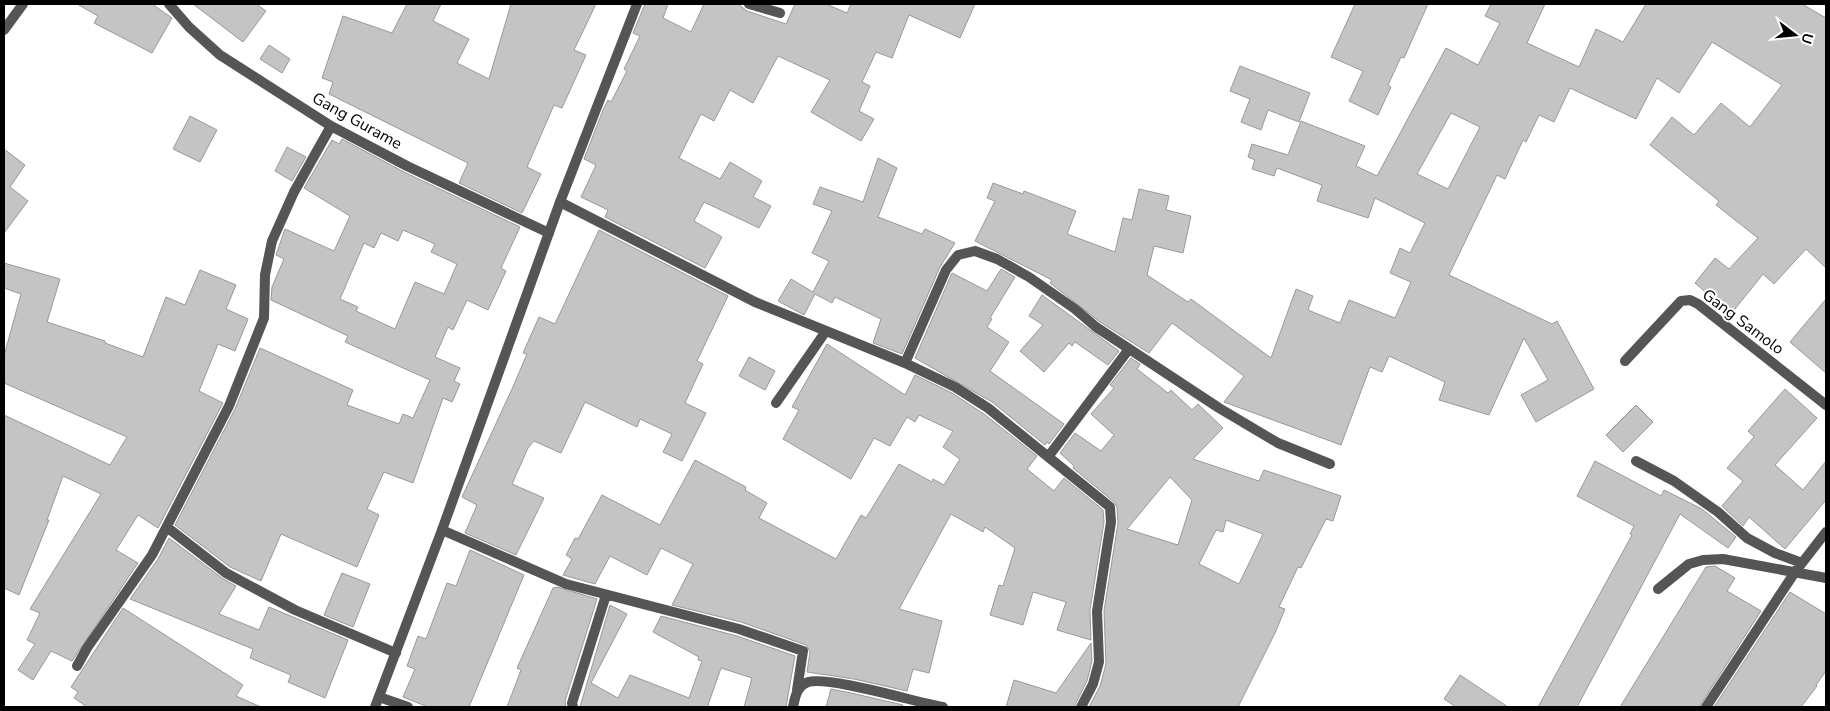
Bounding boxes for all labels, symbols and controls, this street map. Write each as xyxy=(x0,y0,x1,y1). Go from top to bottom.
north arrow xyxy=(1770,10,1820,60)
text: U xyxy=(1796,31,1818,46)
street label: Gang Gurame xyxy=(308,87,406,155)
street label: Gang Samolo xyxy=(1698,284,1788,360)

